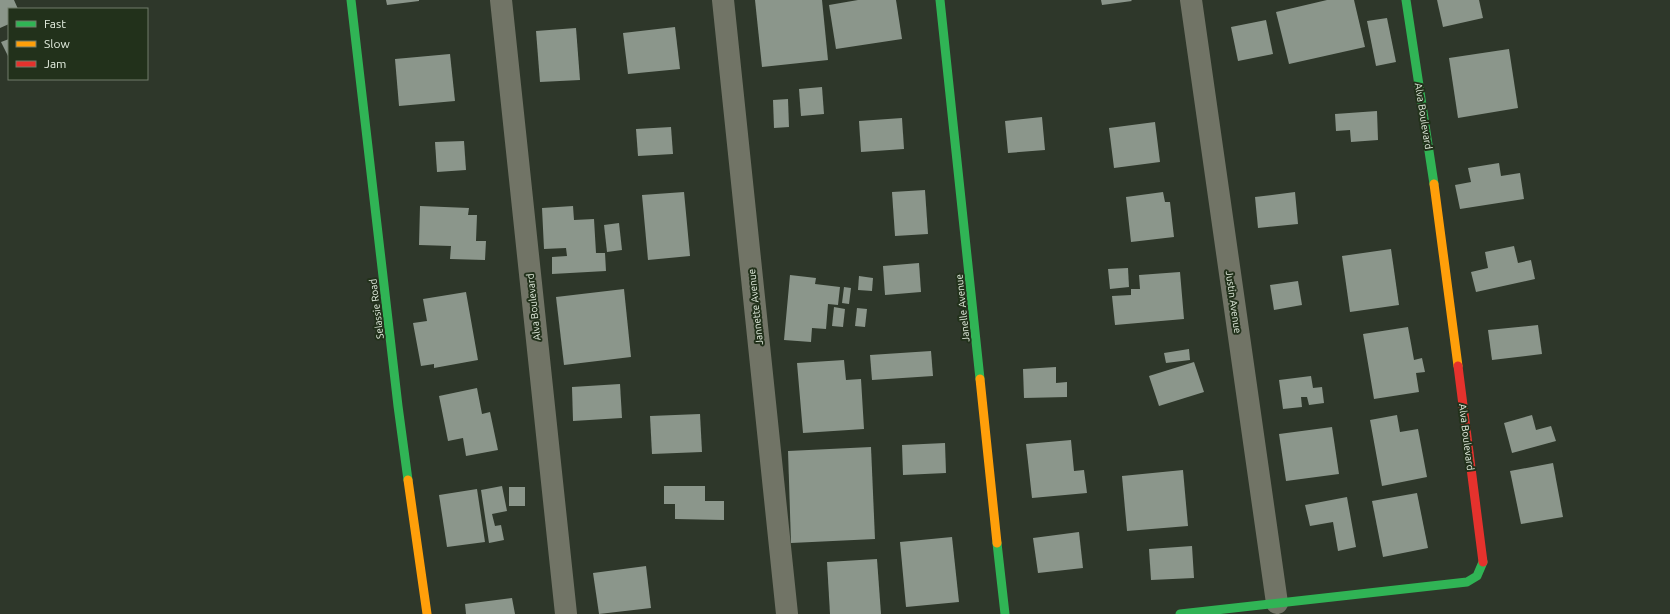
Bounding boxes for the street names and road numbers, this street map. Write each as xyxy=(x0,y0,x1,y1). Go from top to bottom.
street label: Alva Boulevard xyxy=(1413,82,1434,150)
street label: Jannette Avenue xyxy=(746,268,765,345)
street label: Justin Avenue xyxy=(1224,270,1243,334)
street label: Alva Boulevard xyxy=(525,273,542,341)
street label: Janelle Avenue xyxy=(953,274,972,342)
street label: Selassie Road xyxy=(367,278,386,340)
street label: Alva Boulevard xyxy=(1457,403,1476,471)

